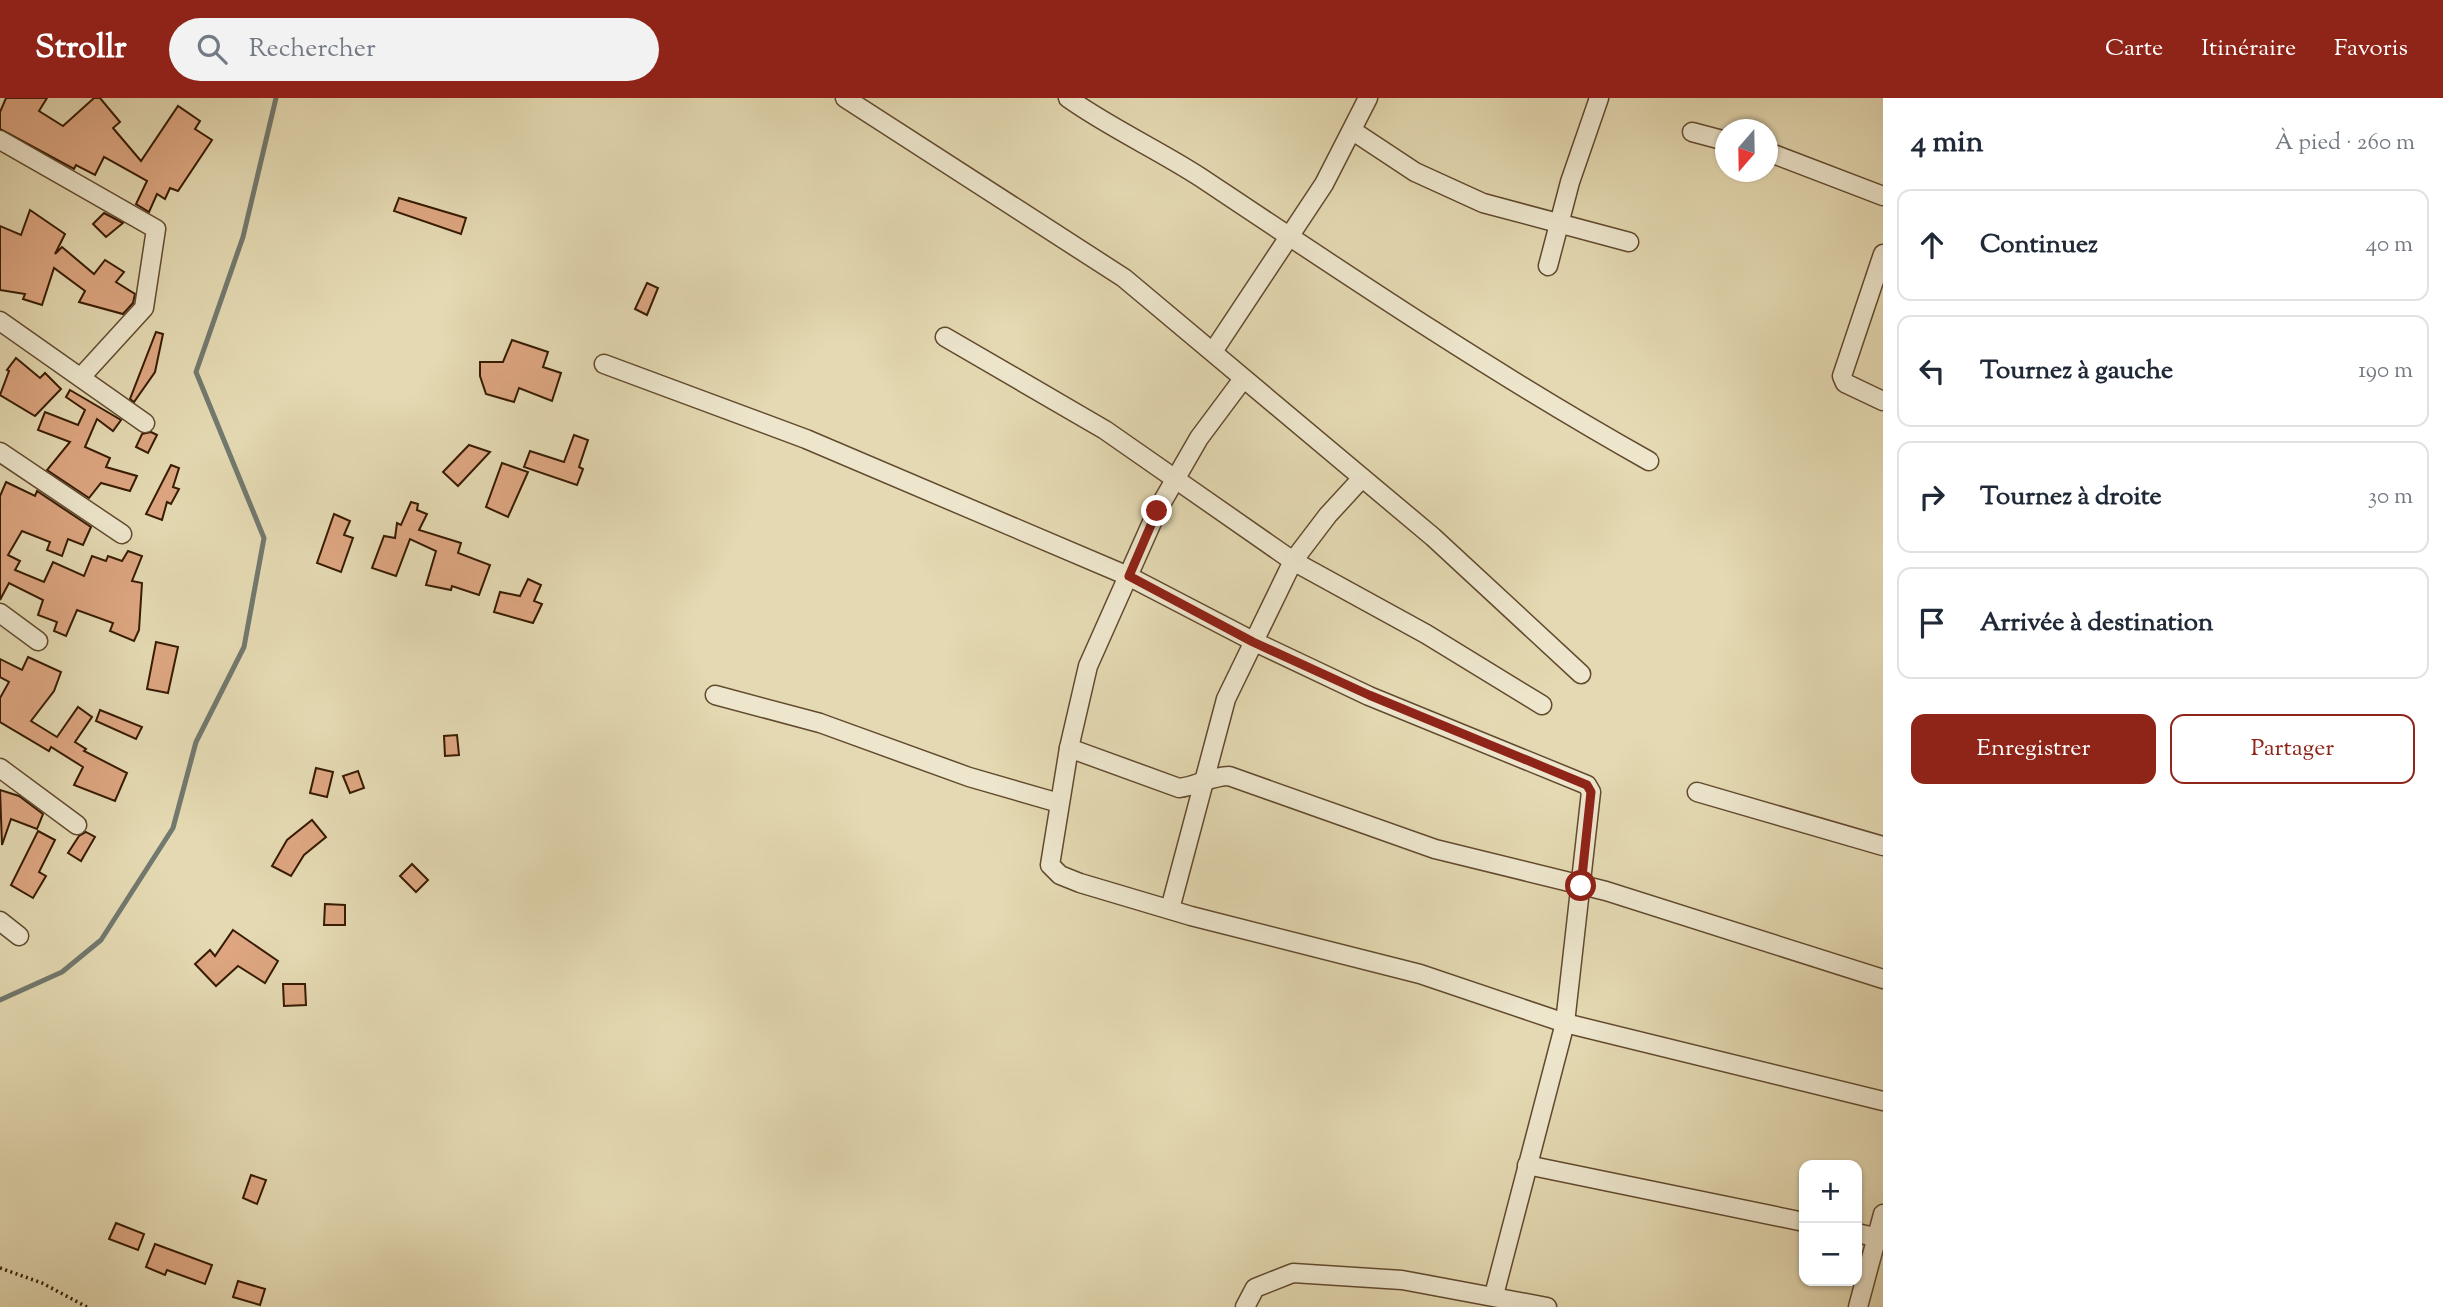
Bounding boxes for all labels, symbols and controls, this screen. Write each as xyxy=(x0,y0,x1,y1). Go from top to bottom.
search box xyxy=(169,18,659,81)
text: Strollr xyxy=(35,25,127,73)
icon: search xyxy=(193,30,231,68)
text: Rechercher xyxy=(249,31,376,68)
text: Carte xyxy=(2105,32,2163,66)
text: Itinéraire xyxy=(2201,32,2296,66)
text: Favoris xyxy=(2334,32,2408,66)
north arrow xyxy=(1715,119,1778,182)
text: 4 min xyxy=(1911,122,1984,165)
text: À pied · 260 m xyxy=(2275,127,2415,160)
icon: ahead xyxy=(1913,226,1951,264)
text: Continuez xyxy=(1980,227,2098,264)
text: 40 m xyxy=(2366,229,2413,262)
icon: left xyxy=(1913,352,1951,390)
text: Tournez à gauche xyxy=(1980,353,2173,390)
text: 190 m xyxy=(2358,355,2413,388)
icon: right xyxy=(1913,478,1951,516)
text: Tournez à droite xyxy=(1980,479,2162,516)
text: 30 m xyxy=(2368,481,2413,514)
route end xyxy=(1141,495,1172,526)
icon: arrive xyxy=(1913,604,1951,642)
text: Arrivée à destination xyxy=(1980,605,2213,642)
button: Enregistrer xyxy=(1911,714,2156,784)
button: Partager xyxy=(2170,714,2415,784)
route start xyxy=(1565,870,1596,901)
map controls xyxy=(1799,1160,1862,1286)
button: + xyxy=(1799,1160,1862,1223)
button: − xyxy=(1799,1223,1862,1286)

